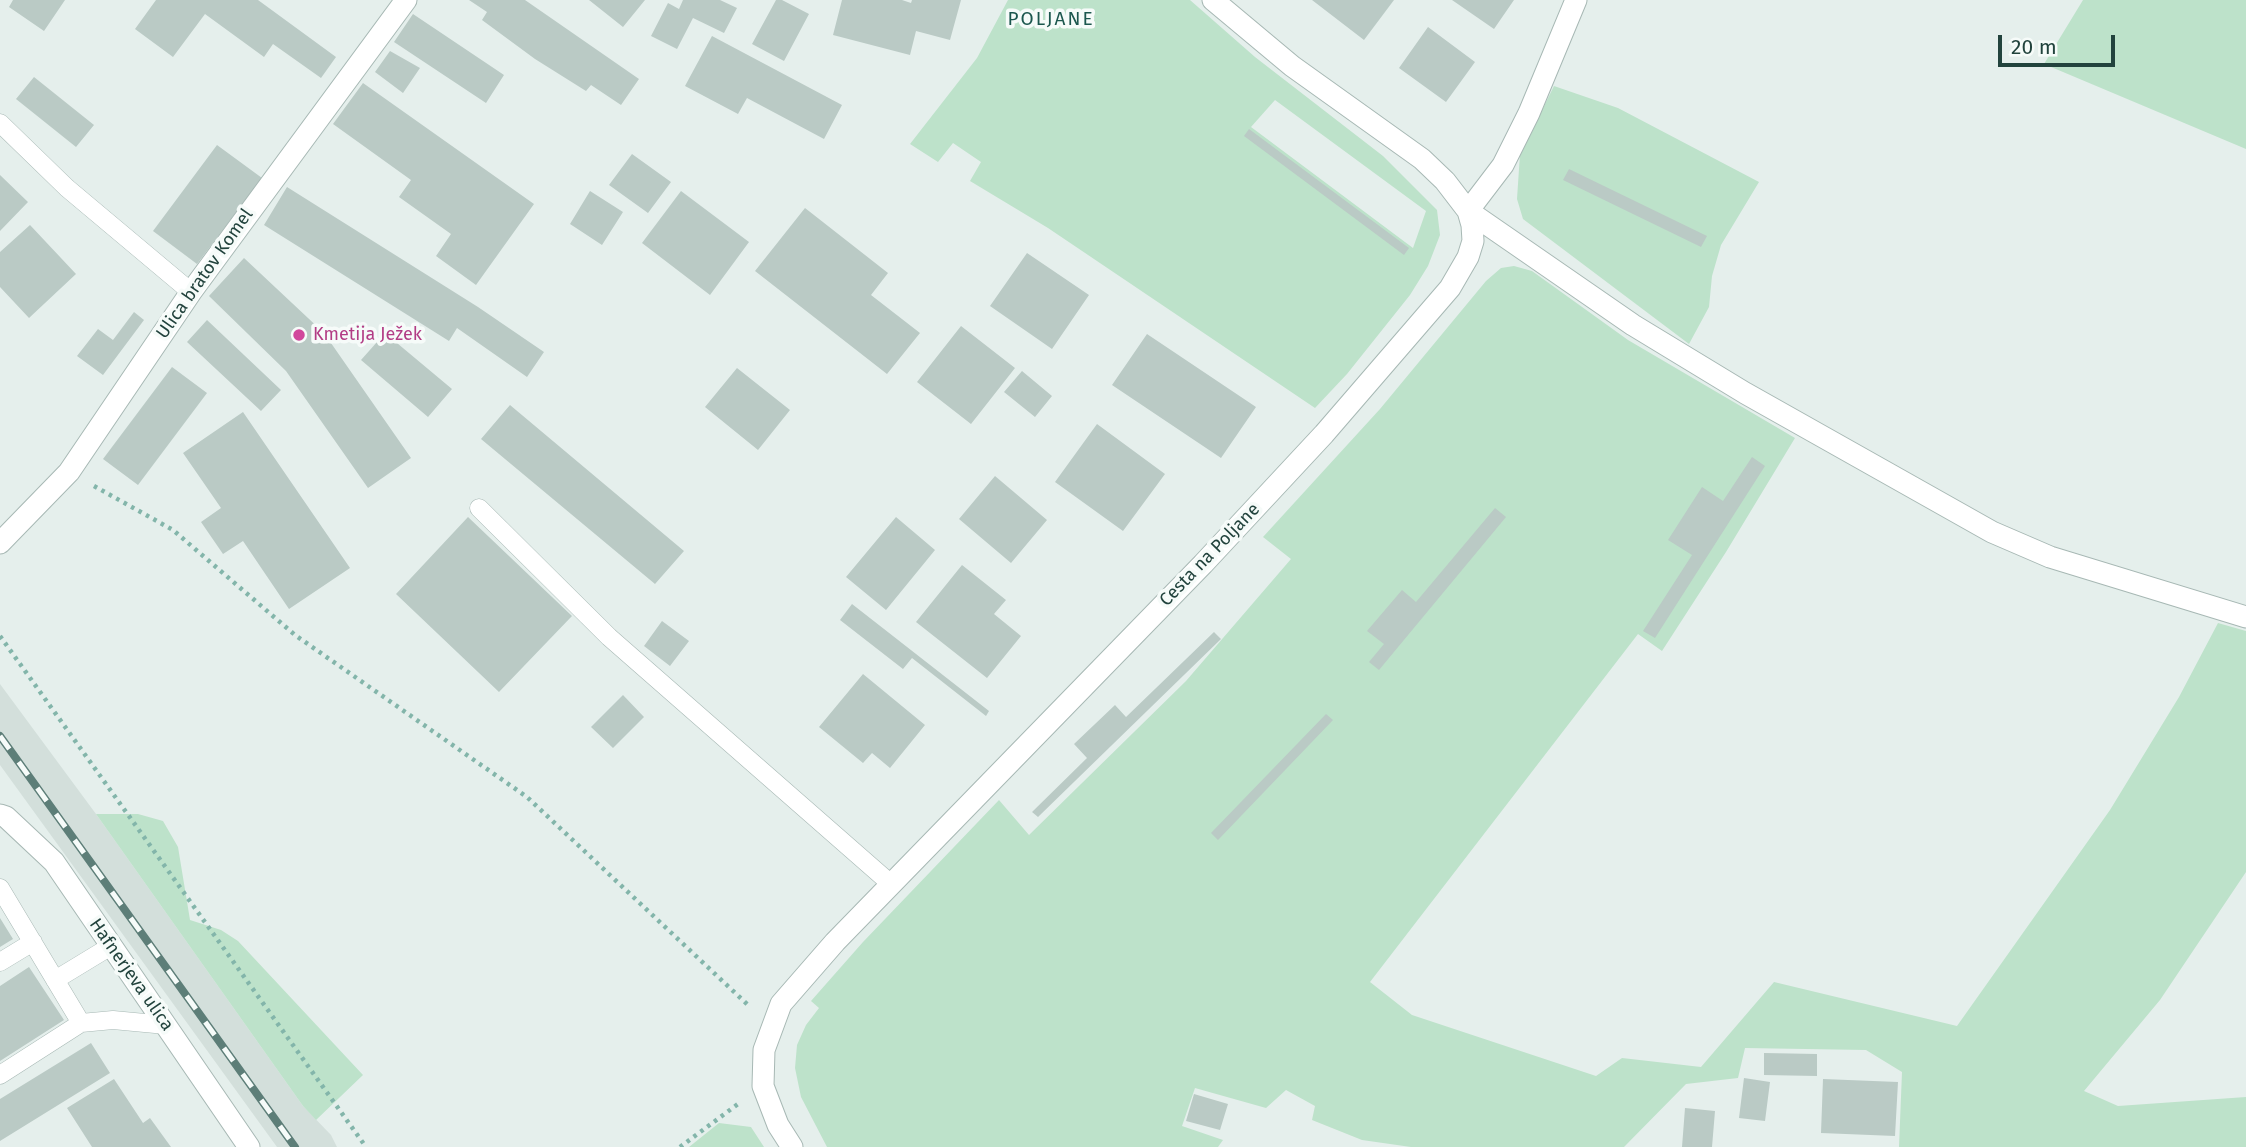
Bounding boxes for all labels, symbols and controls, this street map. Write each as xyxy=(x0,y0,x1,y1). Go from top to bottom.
district label: POLJANE xyxy=(1008,9,1094,31)
scale bar xyxy=(2001,21,2118,65)
text: 20 m xyxy=(2011,34,2057,60)
street label: Ulica bratov Komel xyxy=(152,205,258,343)
place label: Kmetija Ježek xyxy=(313,324,422,346)
marker: Kmetija Ježek xyxy=(291,327,307,343)
street label: Cesta na Poljane xyxy=(1155,499,1265,611)
street label: Hafnerjeva ulica xyxy=(84,915,178,1035)

